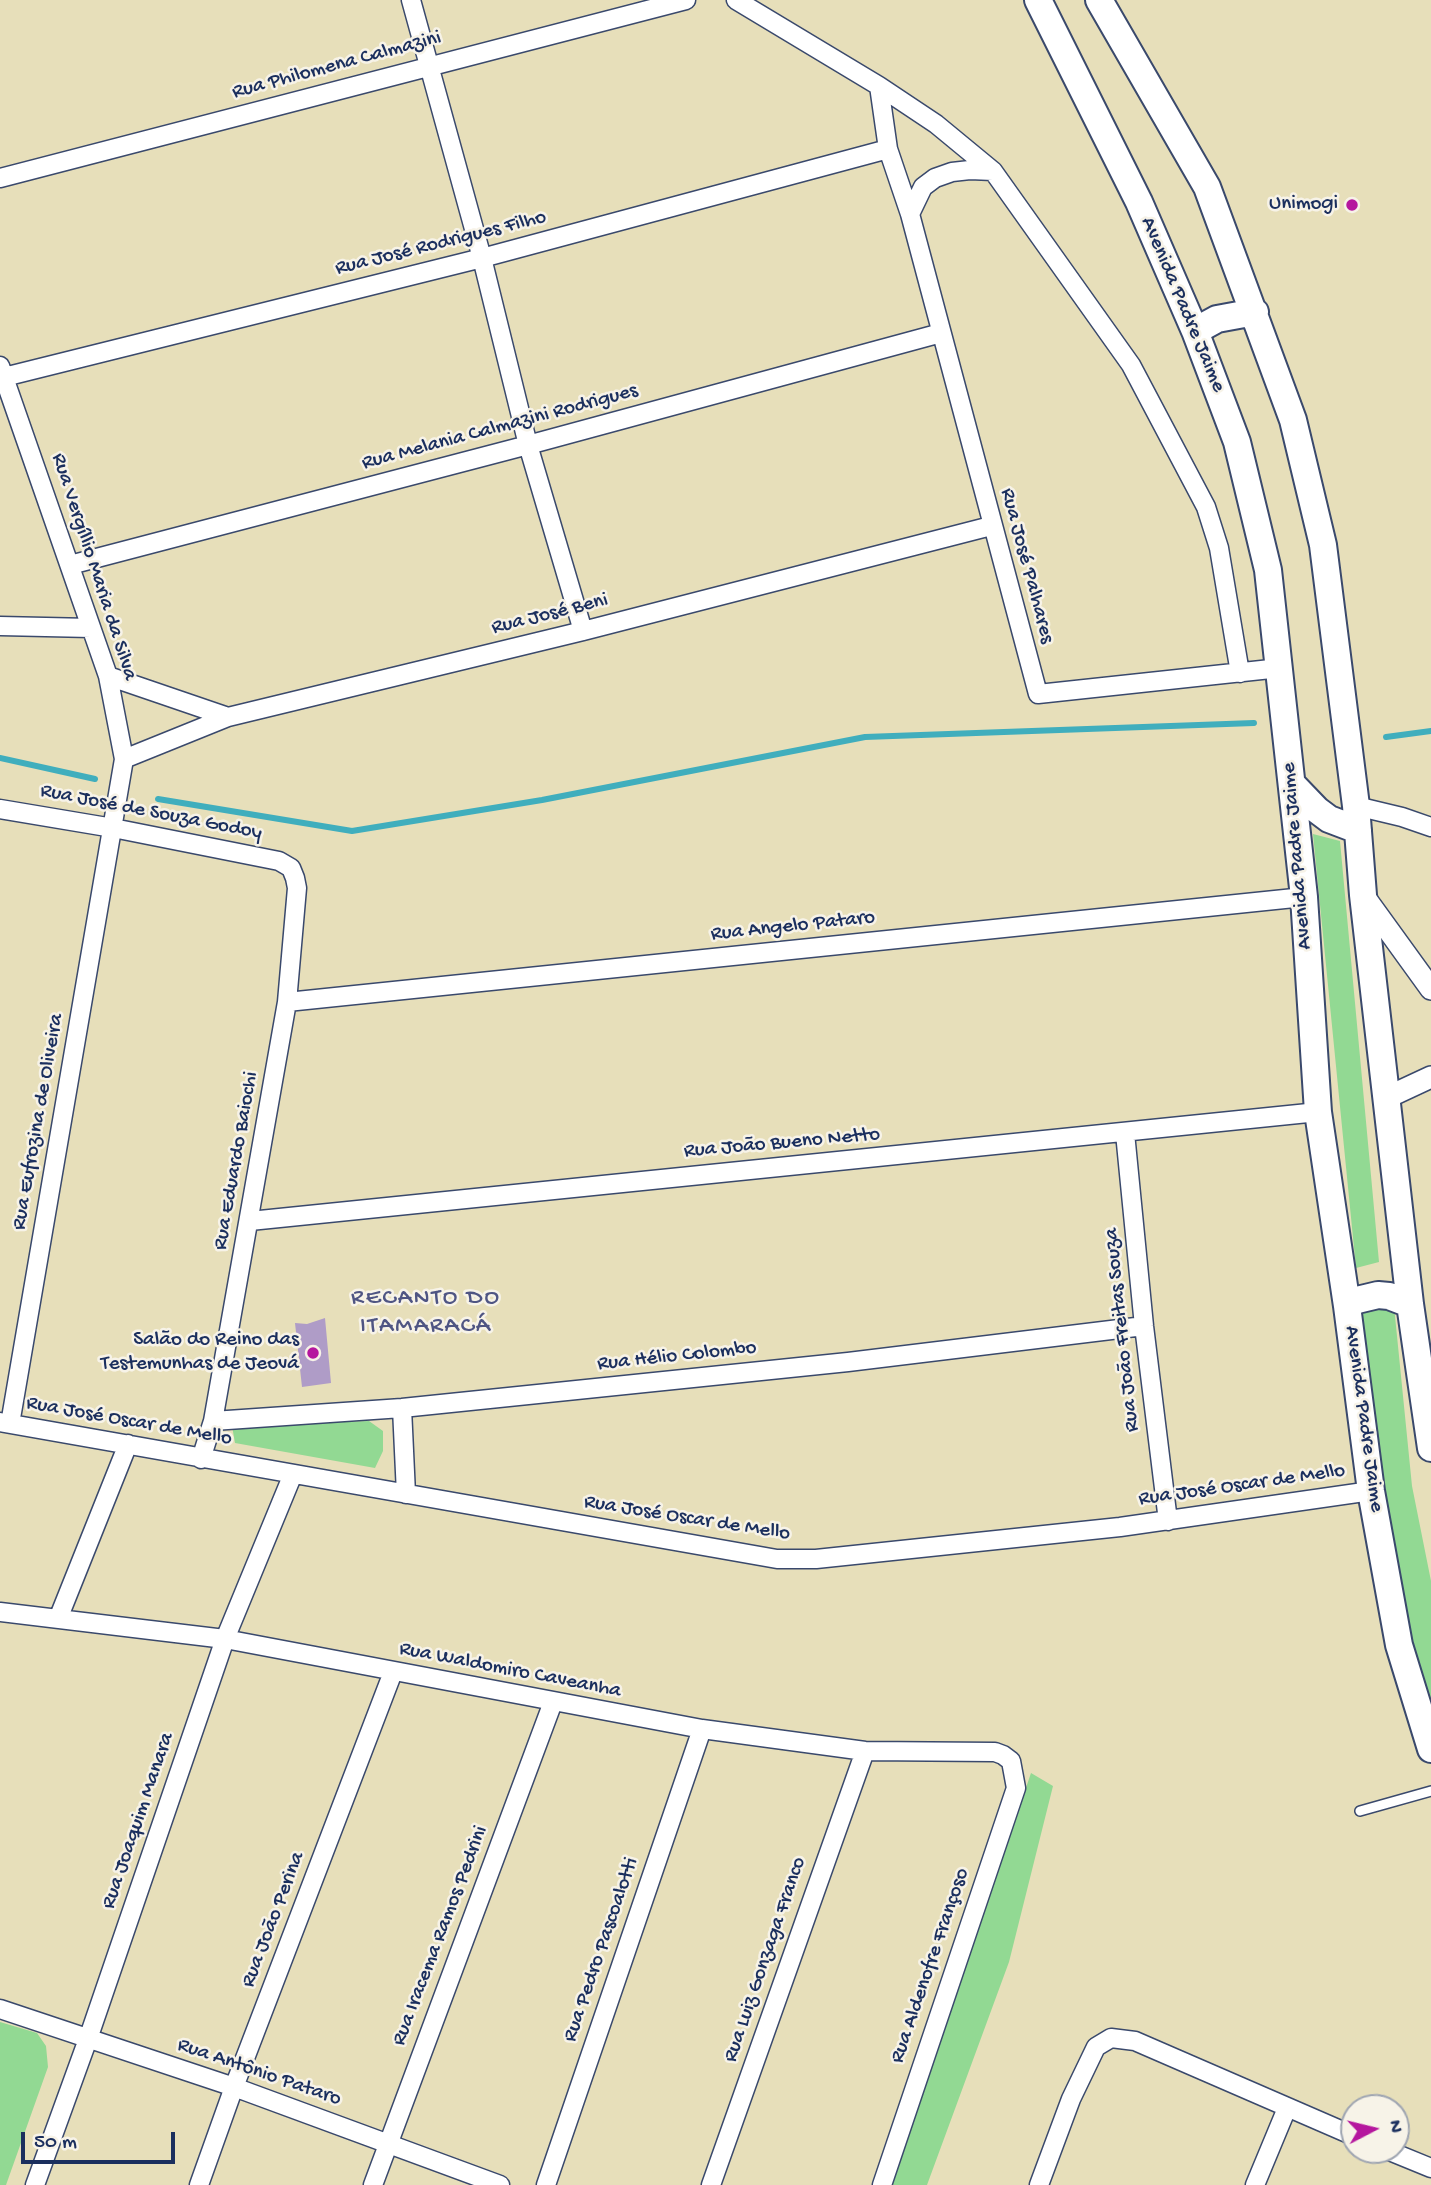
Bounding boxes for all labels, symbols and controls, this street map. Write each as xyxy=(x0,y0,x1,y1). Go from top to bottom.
street label: Rua Philomena Calmazini xyxy=(230,26,444,106)
place label: Unimogi xyxy=(1269,192,1338,218)
marker: Unimogi xyxy=(1344,197,1360,213)
street label: Rua José Rodrigues Filho xyxy=(333,206,549,282)
street label: Avenida Padre Jaime xyxy=(1134,214,1230,396)
street label: Rua Melania Calmazini Rodrigues xyxy=(359,379,641,477)
street label: Rua Vergíllio Maria da Silva xyxy=(44,450,142,684)
street label: Rua José Palhares xyxy=(993,486,1059,646)
street label: Rua José Beni xyxy=(489,588,611,642)
street label: Avenida Padre Jaime xyxy=(1277,761,1319,951)
street label: Rua José de Souza Godoy xyxy=(38,779,264,847)
street label: Rua Angelo Pataro xyxy=(710,906,876,948)
street label: Rua Eufrozina de Oliveira xyxy=(8,1012,70,1232)
street label: Rua Eduardo Baiochi xyxy=(209,1070,265,1252)
street label: Rua João Bueno Netto xyxy=(683,1123,881,1165)
street label: Rua João Freitas Souza xyxy=(1100,1227,1146,1433)
district label: RECANTO DO ITAMARACÁ xyxy=(352,1285,500,1341)
street label: Avenida Padre Jaime xyxy=(1337,1324,1389,1514)
place label: Salão do Reino das Testemunhas de Jeová xyxy=(101,1328,299,1378)
street label: Rua Hélio Colombo xyxy=(596,1336,758,1378)
marker: Salão do Reino das Testemunhas de Jeová xyxy=(305,1345,321,1361)
street label: Rua José Oscar de Mello xyxy=(24,1392,234,1452)
street label: Rua José Oscar de Mello xyxy=(1137,1459,1347,1513)
street label: Rua José Oscar de Mello xyxy=(582,1490,792,1548)
street label: Rua Waldomiro Caveanha xyxy=(397,1637,623,1705)
street label: Rua Joaquim Manara xyxy=(97,1729,181,1913)
street label: Rua Iracema Ramos Pedrini xyxy=(387,1822,495,2050)
street label: Rua João Perina xyxy=(237,1849,311,1991)
street label: Rua Pedro Pascoalotti xyxy=(559,1854,645,2046)
street label: Rua Luiz Gonzaga Franco xyxy=(719,1854,813,2066)
street label: Rua Aldenofre Françoso xyxy=(886,1865,976,2067)
street label: Rua Antônio Pataro xyxy=(174,2033,344,2113)
north arrow xyxy=(1340,2094,1410,2164)
scale bar xyxy=(24,2118,178,2162)
text: N xyxy=(1382,2119,1407,2134)
text: 50 m xyxy=(34,2131,77,2156)

